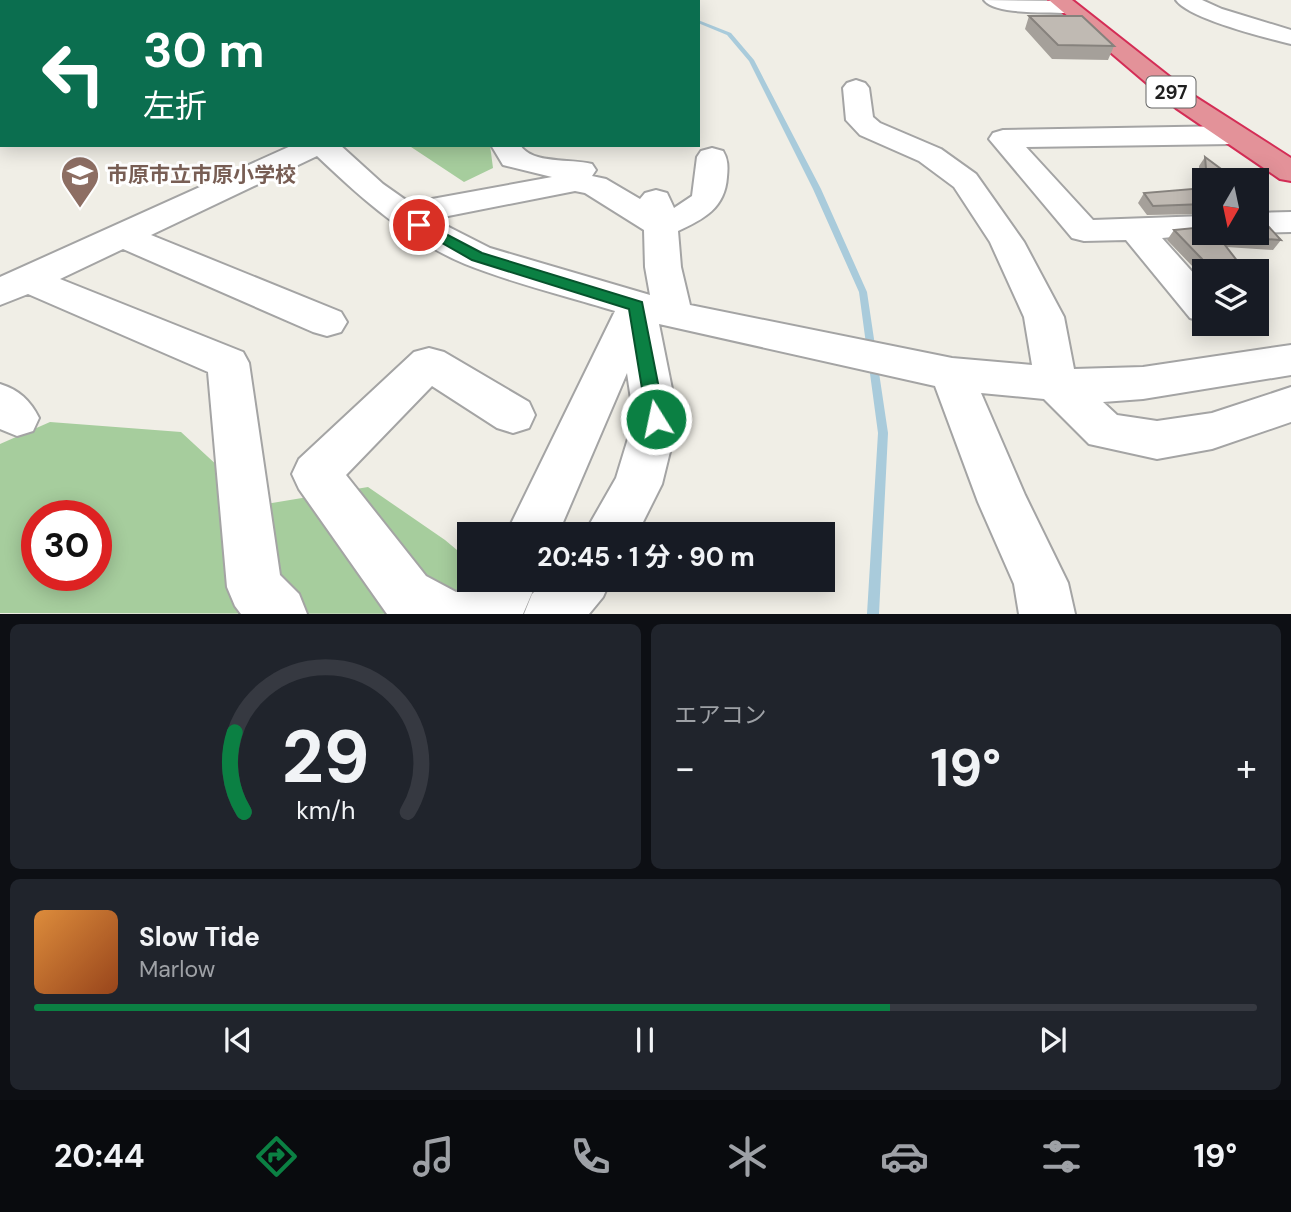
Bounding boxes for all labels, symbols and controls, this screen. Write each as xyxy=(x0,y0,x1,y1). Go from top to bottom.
text: 30 m xyxy=(143,18,265,82)
icon: left xyxy=(28,28,119,119)
road number: 297 xyxy=(1146,76,1196,108)
text: 左折 xyxy=(143,85,207,127)
school or university icon: 市原市立市原小学校 xyxy=(59,154,101,209)
place label: 市原市立市原小学校 xyxy=(107,161,296,189)
north arrow xyxy=(1192,168,1269,245)
map controls xyxy=(1192,168,1269,336)
pin xyxy=(389,195,449,255)
icon: arrive xyxy=(400,206,438,244)
button: layers xyxy=(1192,259,1269,336)
position arrow xyxy=(619,382,693,456)
speed limit sign: 30 xyxy=(21,500,112,591)
text: 20:45 · 1 分 · 90 m xyxy=(537,540,755,574)
text: エアコン xyxy=(675,700,767,730)
text: 29 xyxy=(281,711,369,806)
text: 19° xyxy=(930,734,1001,802)
text: − xyxy=(675,743,695,793)
text: + xyxy=(1236,743,1257,793)
text: km/h xyxy=(296,794,355,827)
text: Slow Tide xyxy=(139,920,260,954)
text: Marlow xyxy=(139,954,215,984)
icon: previous xyxy=(219,1021,257,1059)
icon: pause xyxy=(626,1021,664,1059)
icon: next xyxy=(1034,1021,1072,1059)
icon: directions xyxy=(252,1132,301,1181)
icon: music xyxy=(409,1132,458,1181)
icon: phone xyxy=(566,1132,615,1181)
icon: climate xyxy=(723,1132,772,1181)
icon: car xyxy=(880,1132,929,1181)
icon: filters xyxy=(1037,1132,1086,1181)
text: 20:44 xyxy=(54,1135,145,1177)
text: 19° xyxy=(1193,1135,1237,1177)

